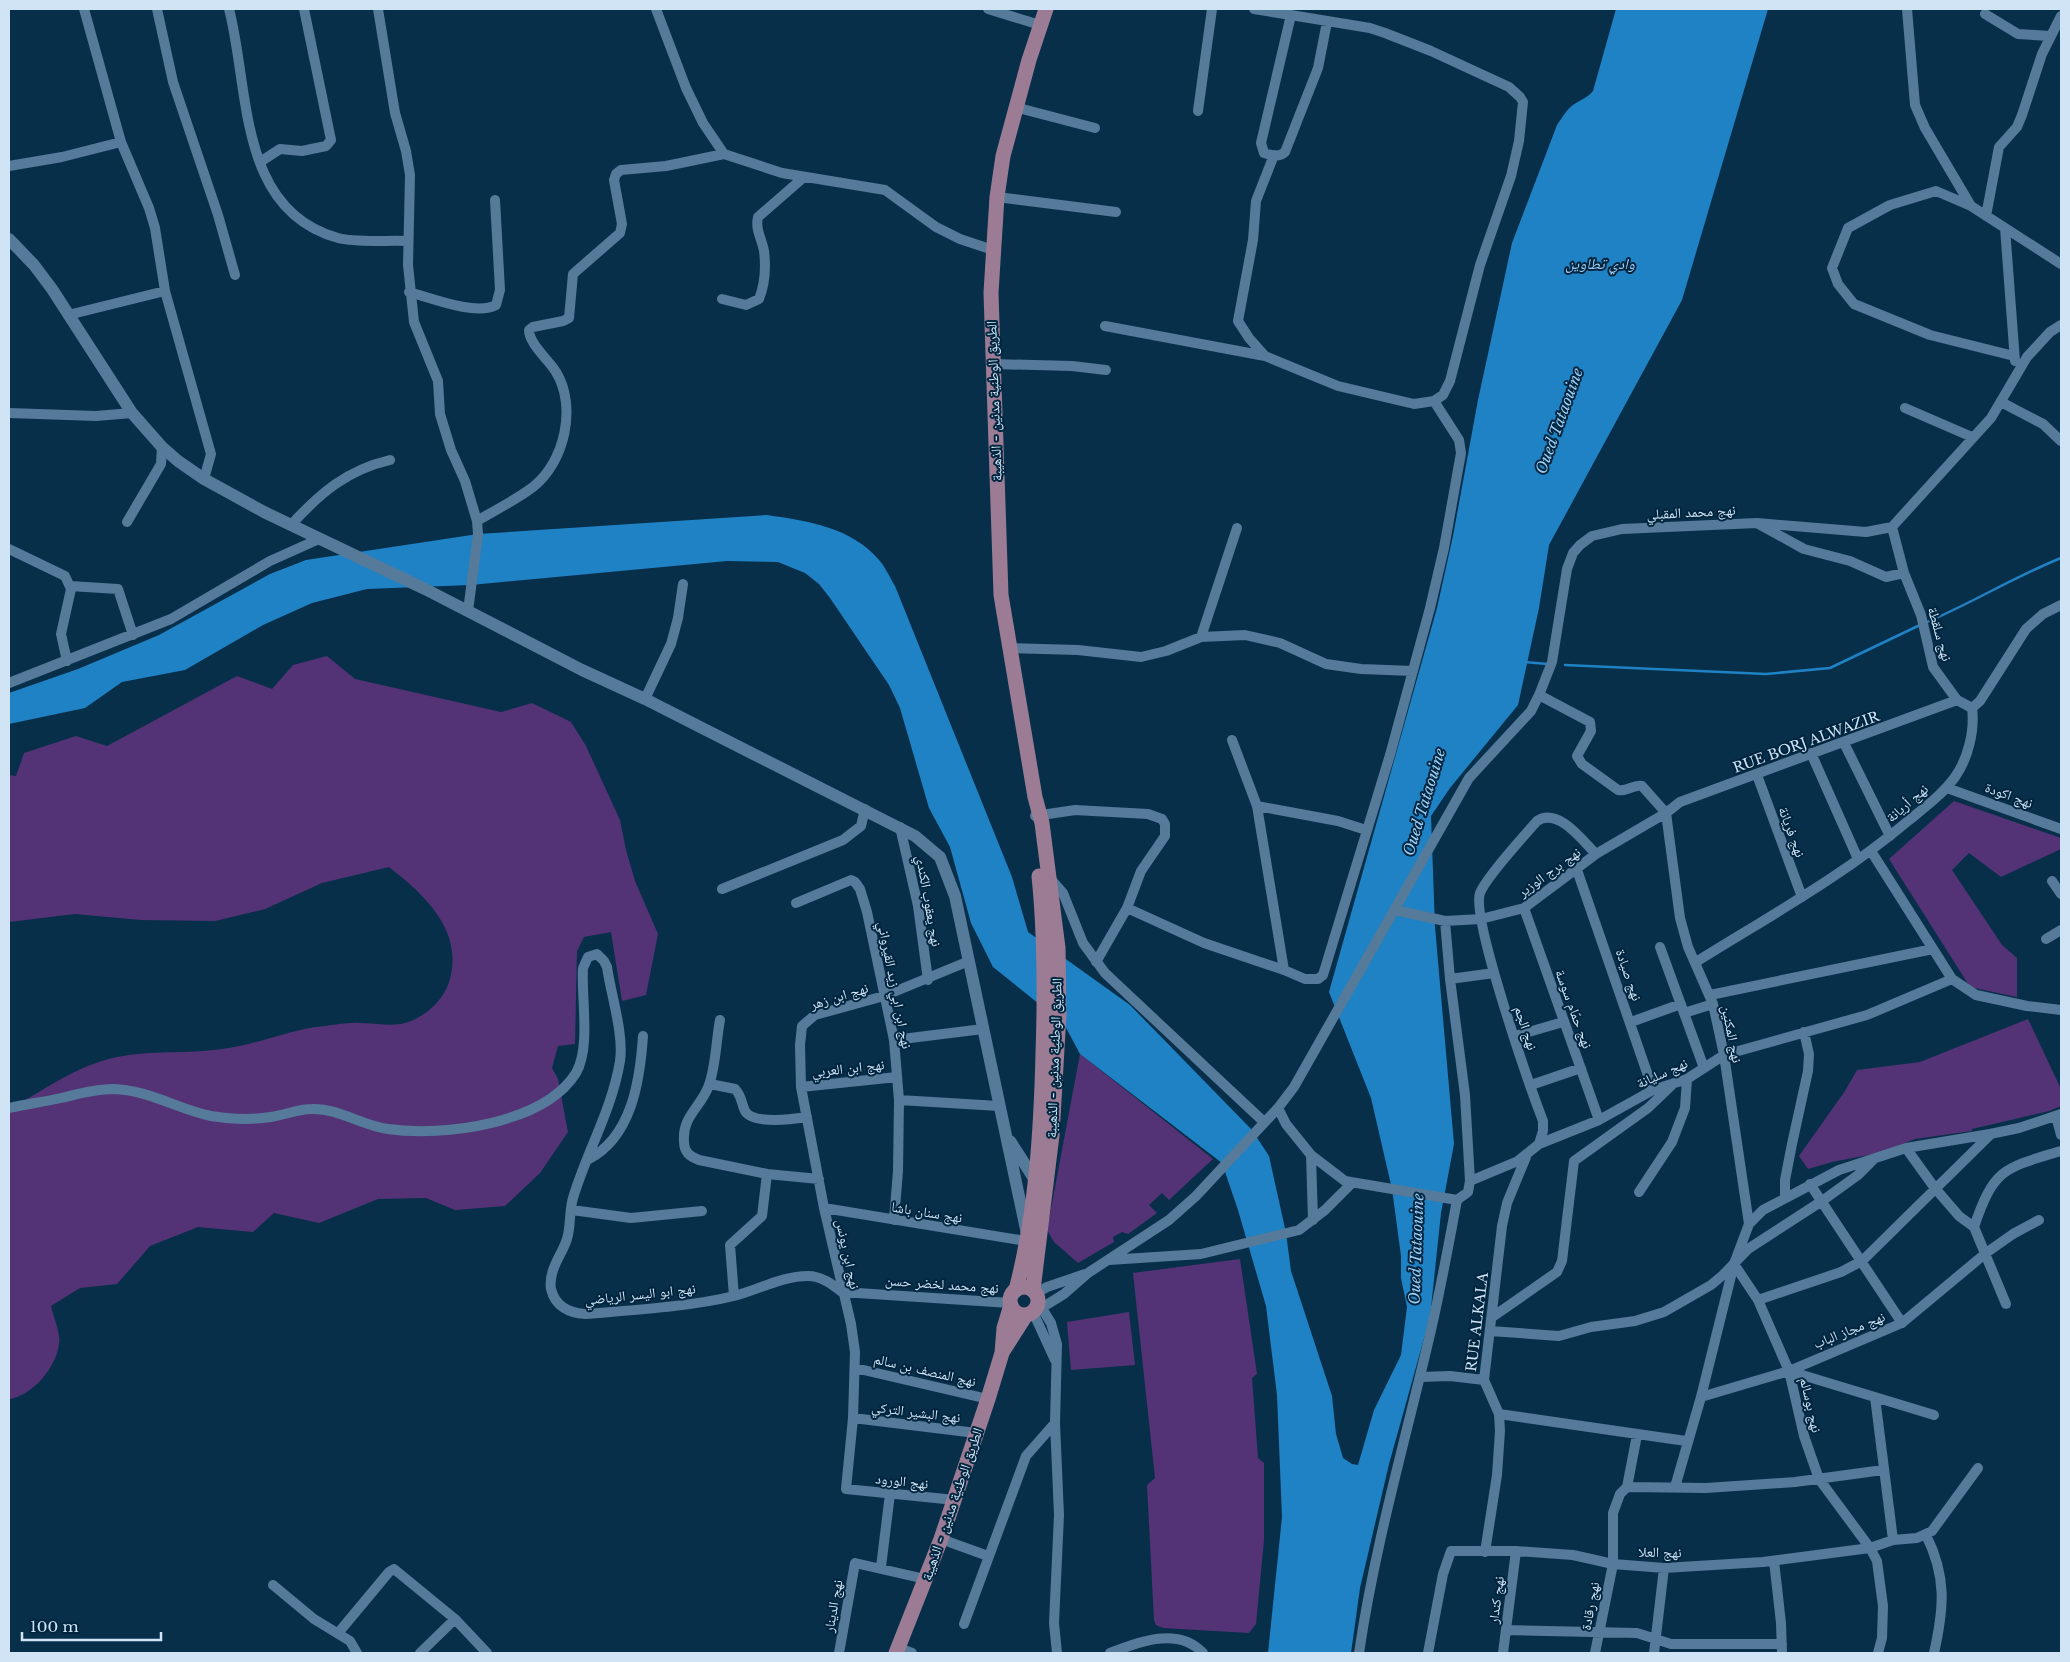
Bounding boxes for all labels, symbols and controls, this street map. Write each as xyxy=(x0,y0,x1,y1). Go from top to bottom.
water label: وادي تطاوين xyxy=(1565,254,1635,275)
street label: الطريق الوطنية مدنين - الذهيبة xyxy=(982,321,1007,481)
water label: Oued Tataouine xyxy=(1531,365,1587,476)
street label: نهج محمد المقبلي xyxy=(1646,501,1736,526)
street label: نهج سلقطة xyxy=(1923,605,1956,664)
street label: RUE BORJ ALWAZIR xyxy=(1730,707,1883,777)
water label: Oued Tataouine xyxy=(1399,746,1449,858)
street label: نهج اكودة xyxy=(1982,778,2036,813)
street label: نهج أريانة xyxy=(1882,780,1932,827)
street label: نهج فريانة xyxy=(1774,804,1809,860)
street label: نهج برج الوزير xyxy=(1513,843,1585,902)
street label: نهج يعقوب الكندي xyxy=(910,854,946,948)
street label: نهج ابن ابي زيد القيرواني xyxy=(871,920,916,1051)
street label: نهج صيادة xyxy=(1611,947,1646,1004)
street label: نهج حمّام سوسة xyxy=(1550,967,1597,1052)
street label: الطريق الوطنية مدنين - الذهيبة xyxy=(1042,978,1067,1138)
street label: نهج ابن زهر xyxy=(807,979,871,1015)
street label: نهج الجم xyxy=(1509,1004,1542,1053)
street label: نهج المكنين xyxy=(1717,1004,1746,1065)
street label: نهج سليانة xyxy=(1634,1054,1691,1093)
street label: نهج ابن العربي xyxy=(811,1055,886,1083)
water label: Oued Tataouine xyxy=(1405,1193,1427,1305)
street label: نهج سنان باشا xyxy=(890,1197,964,1228)
street label: نهج ابن يونس xyxy=(831,1217,864,1291)
street label: نهج محمد لخضر حسن xyxy=(884,1271,1000,1298)
street label: RUE ALKALA xyxy=(1462,1271,1492,1373)
street label: نهج ابو اليسر الرياضي xyxy=(584,1279,697,1311)
street label: نهج مجاز الباب xyxy=(1810,1307,1888,1353)
street label: نهج المنصف بن سالم xyxy=(872,1350,978,1391)
street label: نهج بوسالم xyxy=(1795,1376,1826,1435)
street label: نهج البشير التركي xyxy=(870,1398,962,1429)
street label: الطريق الوطنية مدنين - الذهيبة xyxy=(917,1425,988,1583)
street label: نهج الورود xyxy=(875,1469,930,1494)
street label: نهج العلا xyxy=(1638,1543,1682,1562)
street label: نهج كندار xyxy=(1484,1575,1509,1626)
street label: نهج الدينار xyxy=(819,1578,848,1635)
street label: نهج رقادة xyxy=(1577,1580,1605,1632)
scale bar xyxy=(22,1610,161,1642)
text: 100 m xyxy=(30,1617,79,1636)

